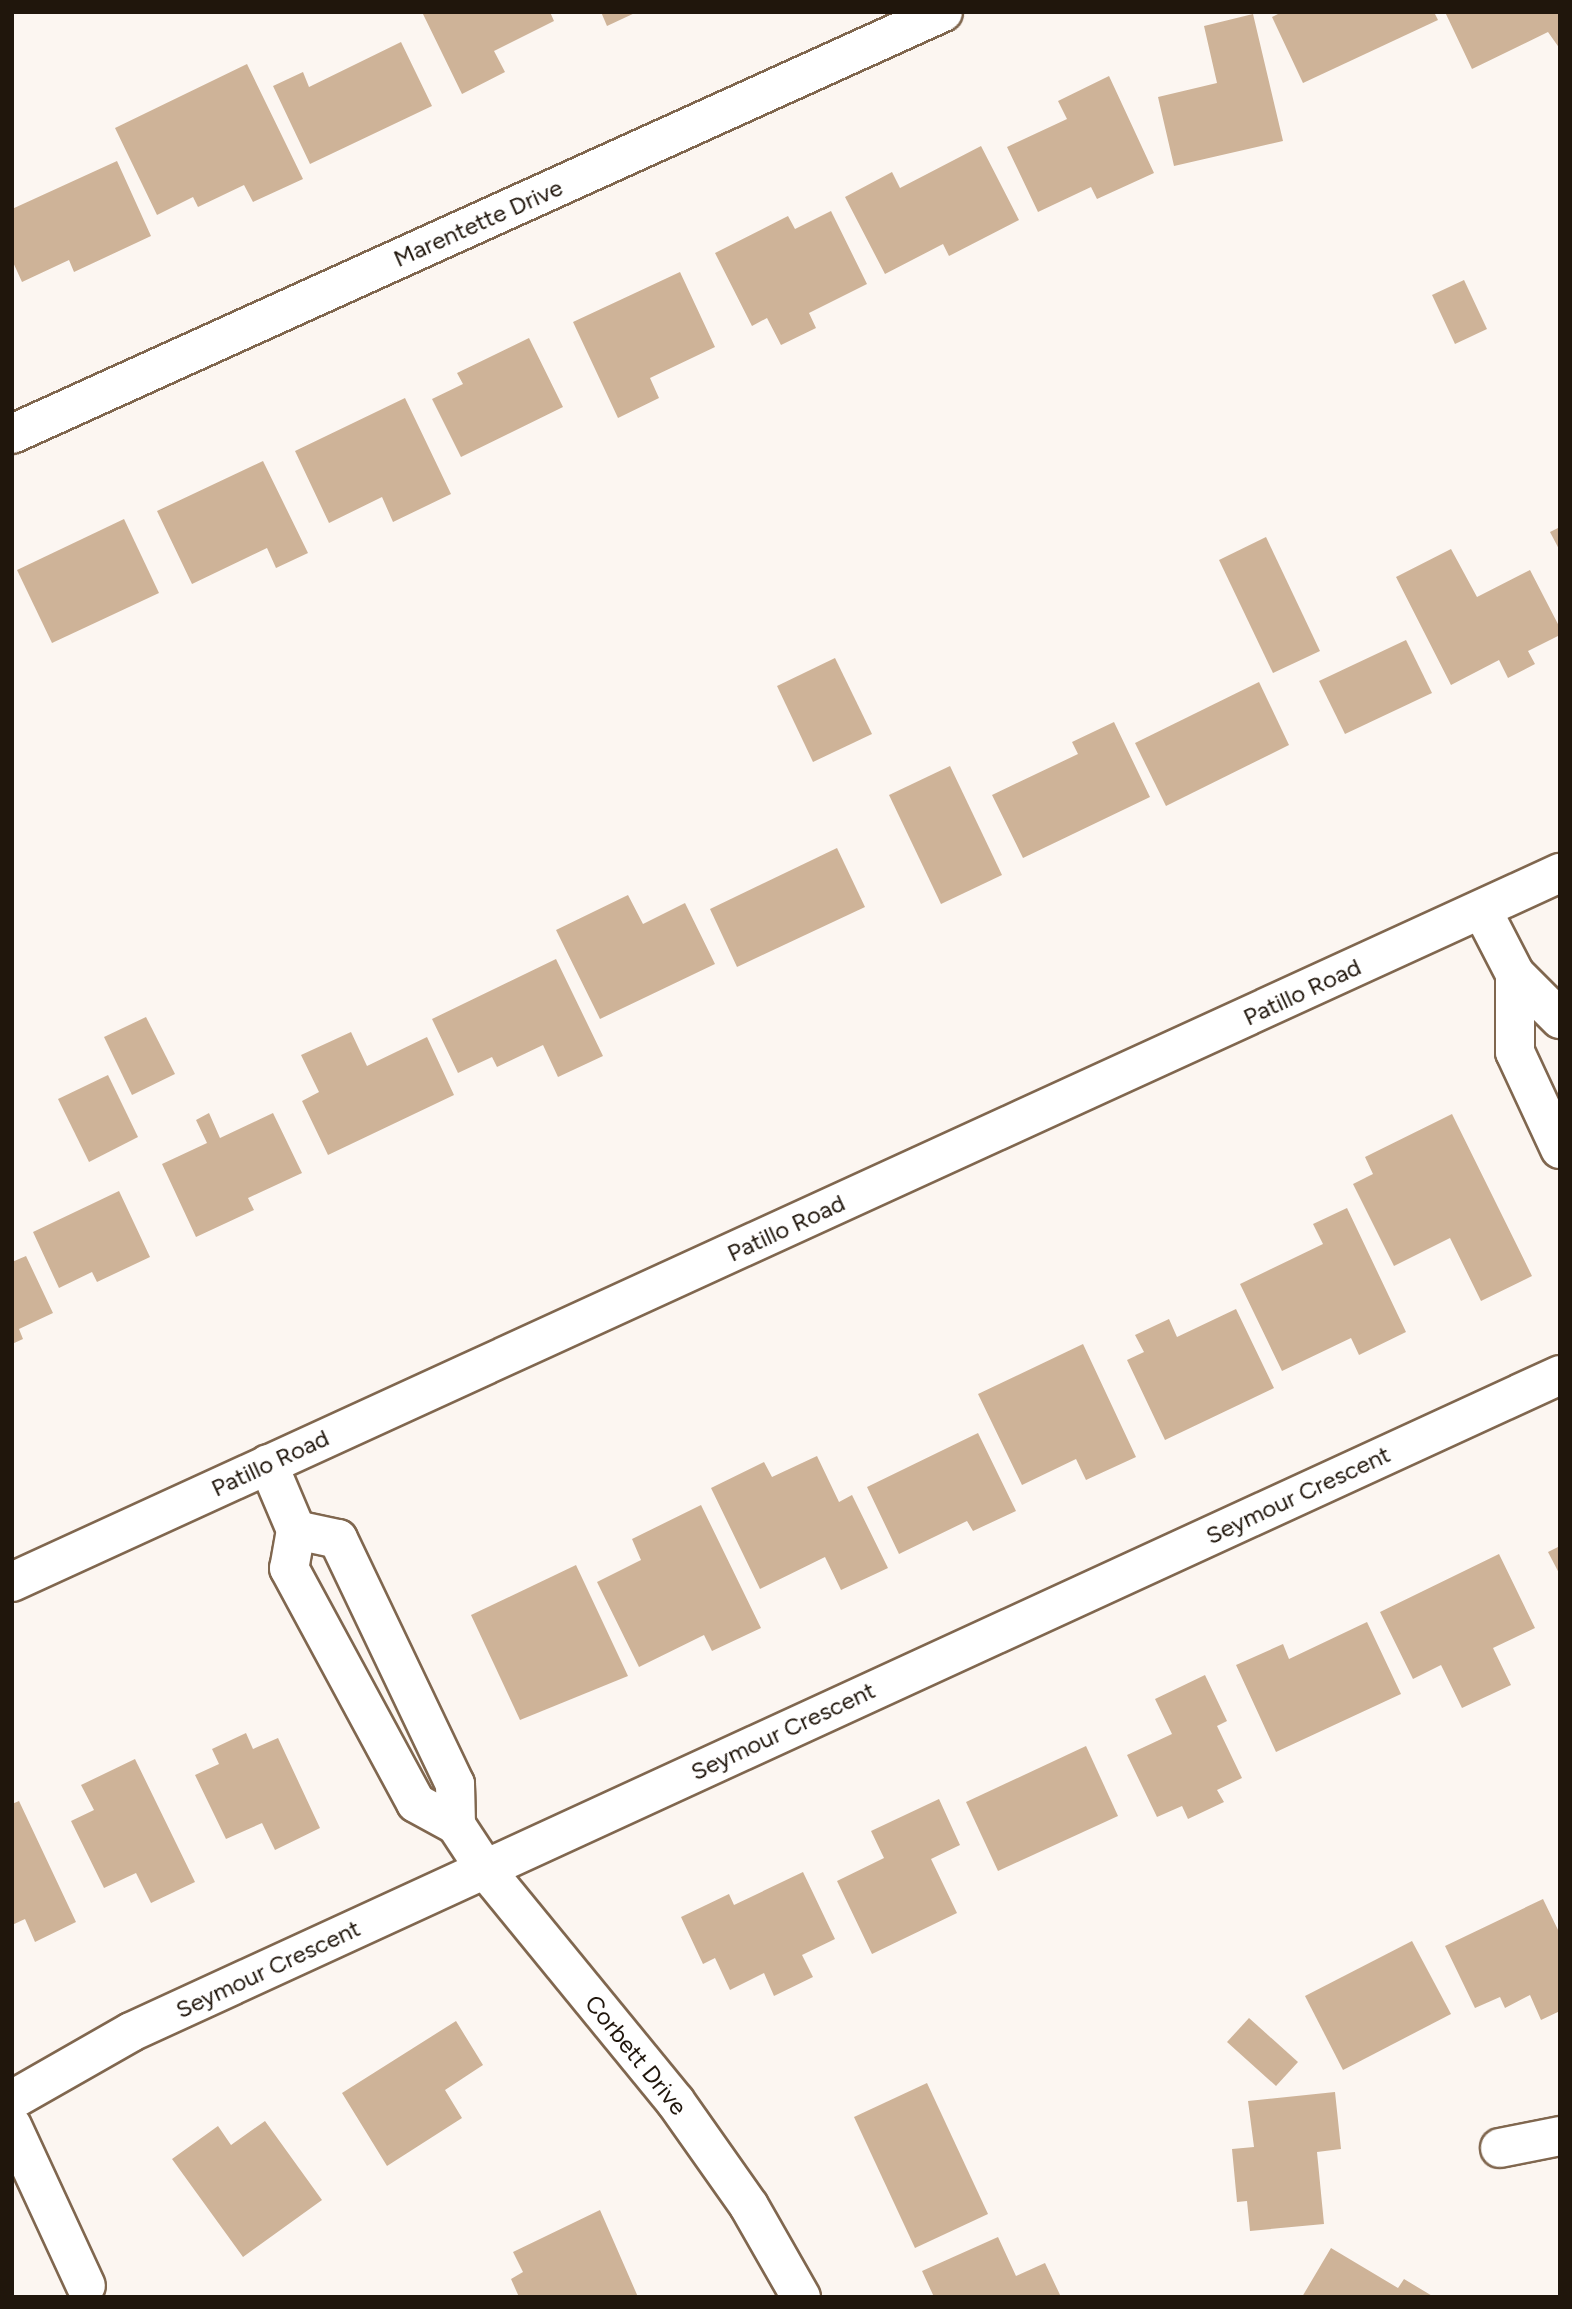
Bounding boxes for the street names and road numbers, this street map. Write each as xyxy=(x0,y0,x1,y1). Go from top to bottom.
street label: Marentette Drive xyxy=(389,173,567,273)
street label: Patillo Road xyxy=(1239,952,1365,1032)
street label: Patillo Road xyxy=(723,1188,849,1268)
street label: Patillo Road xyxy=(207,1423,333,1503)
street label: Seymour Crescent xyxy=(1201,1440,1395,1550)
street label: Seymour Crescent xyxy=(686,1676,880,1786)
street label: Seymour Crescent xyxy=(171,1914,365,2024)
street label: Corbett Drive xyxy=(579,1989,693,2121)

